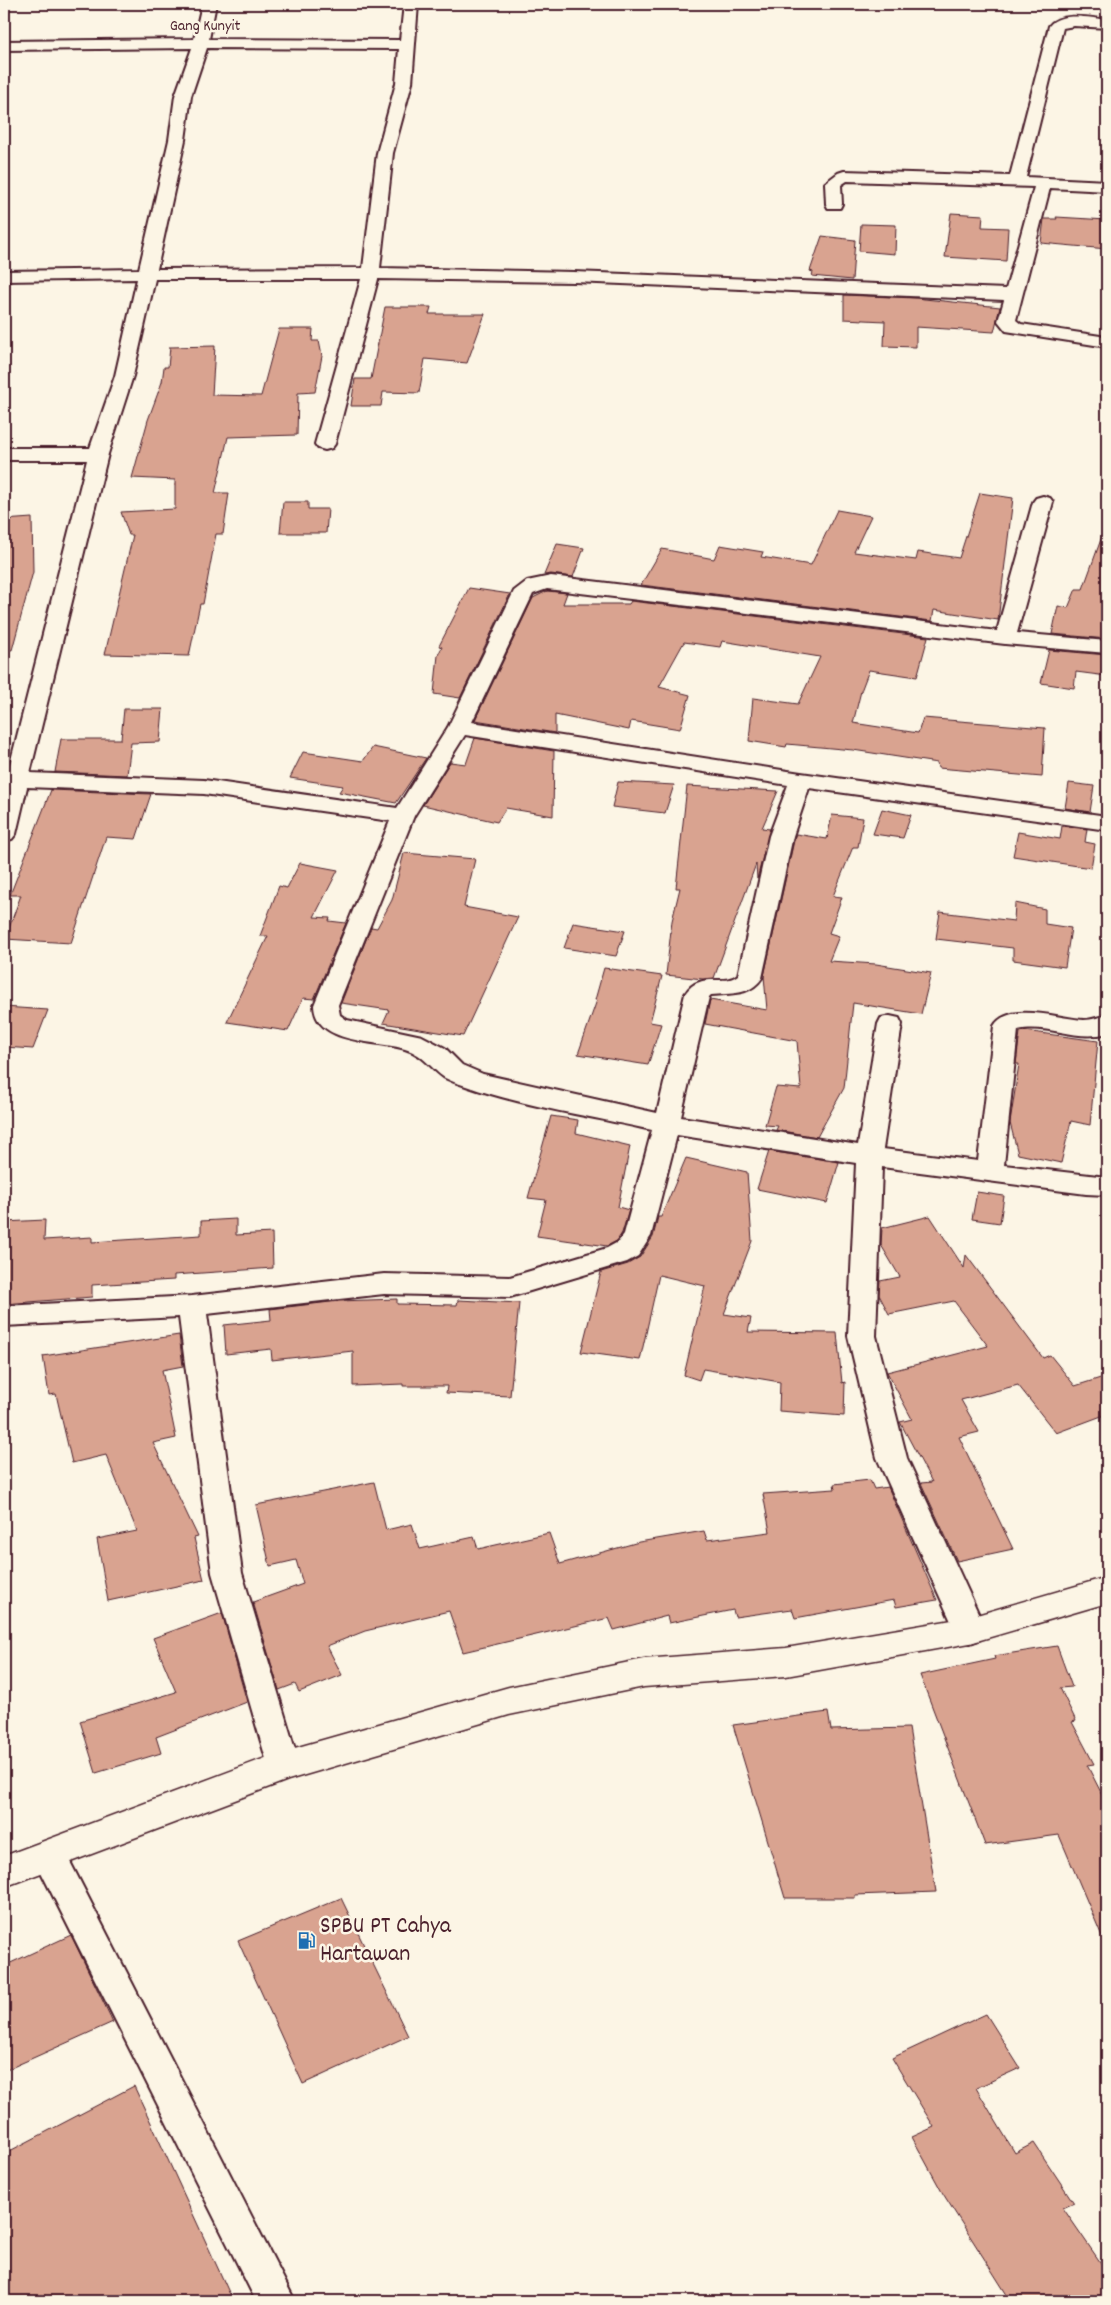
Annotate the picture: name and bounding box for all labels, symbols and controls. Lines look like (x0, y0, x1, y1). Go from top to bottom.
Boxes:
street label: Gang Kunyit (170, 15, 240, 38)
place label: SPBU PT Cahya Hartawan (320, 1910, 452, 1972)
fuel station icon: SPBU PT Cahya Hartawan (296, 1931, 316, 1951)

